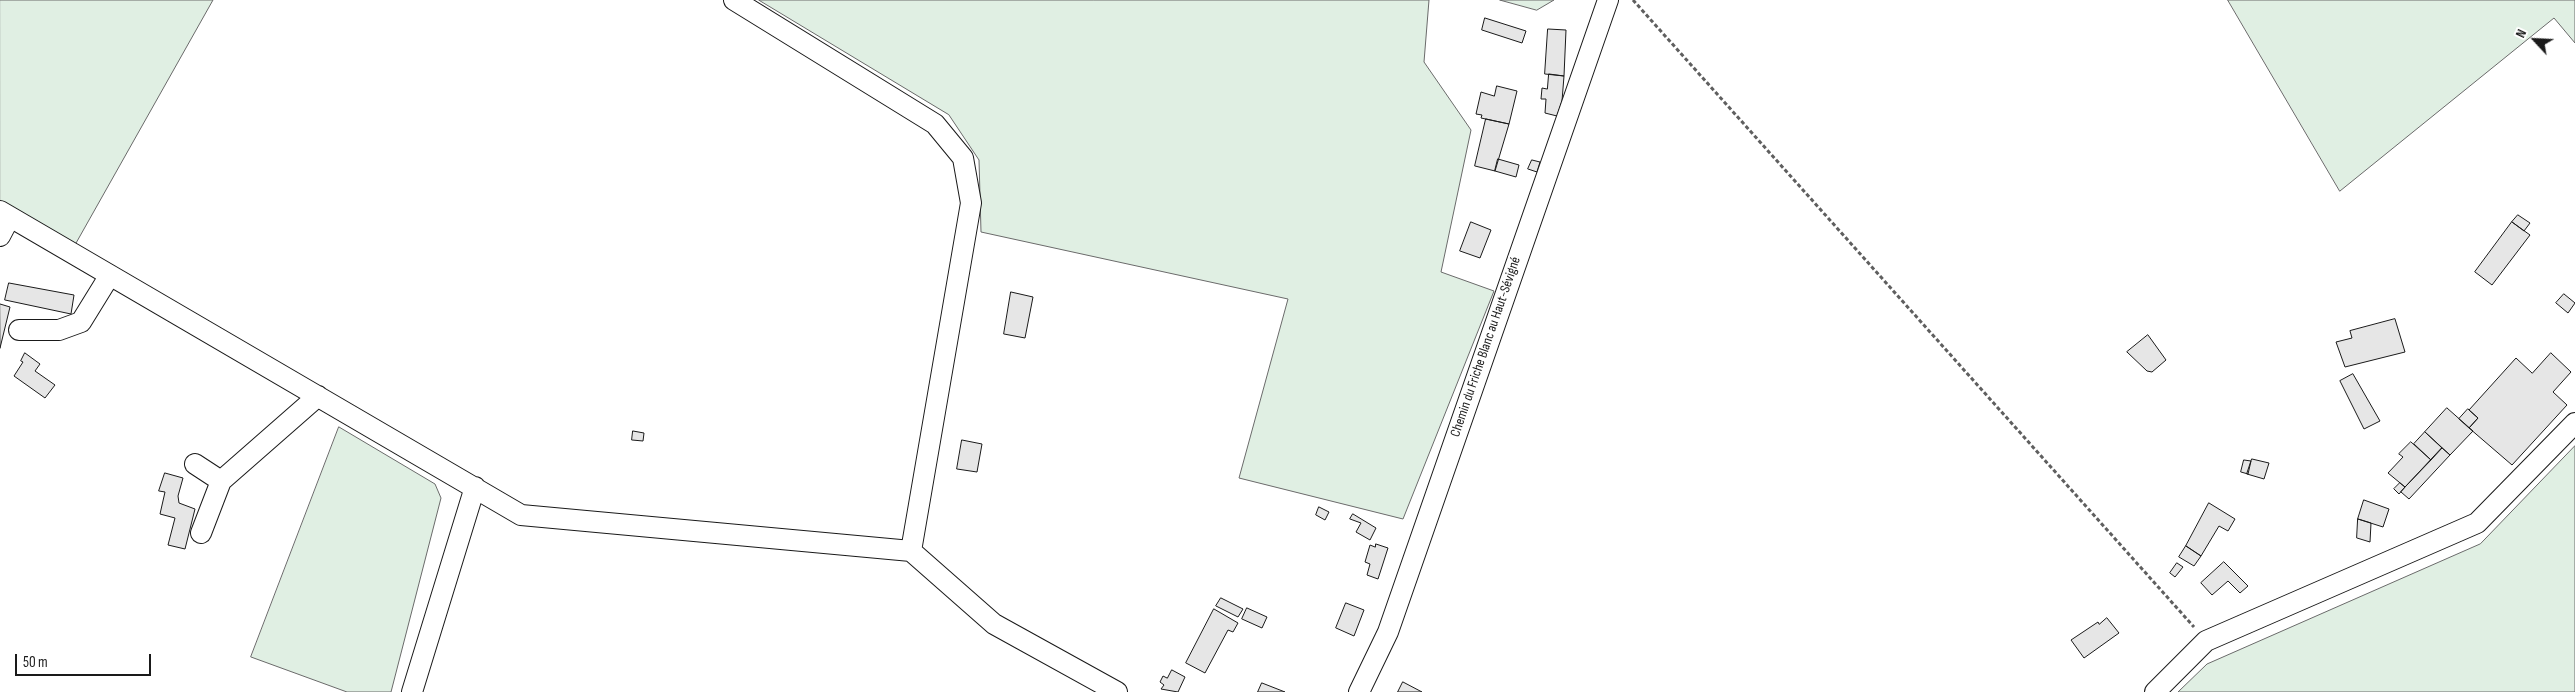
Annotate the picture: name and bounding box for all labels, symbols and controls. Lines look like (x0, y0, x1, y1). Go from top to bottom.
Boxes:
north arrow (2510, 15, 2560, 65)
text: N (2512, 26, 2530, 40)
street label: Chemin du Friche Blanc au Haut-Sévigné (1447, 255, 1525, 439)
scale bar (18, 644, 154, 676)
text: 50 m (23, 653, 48, 672)

